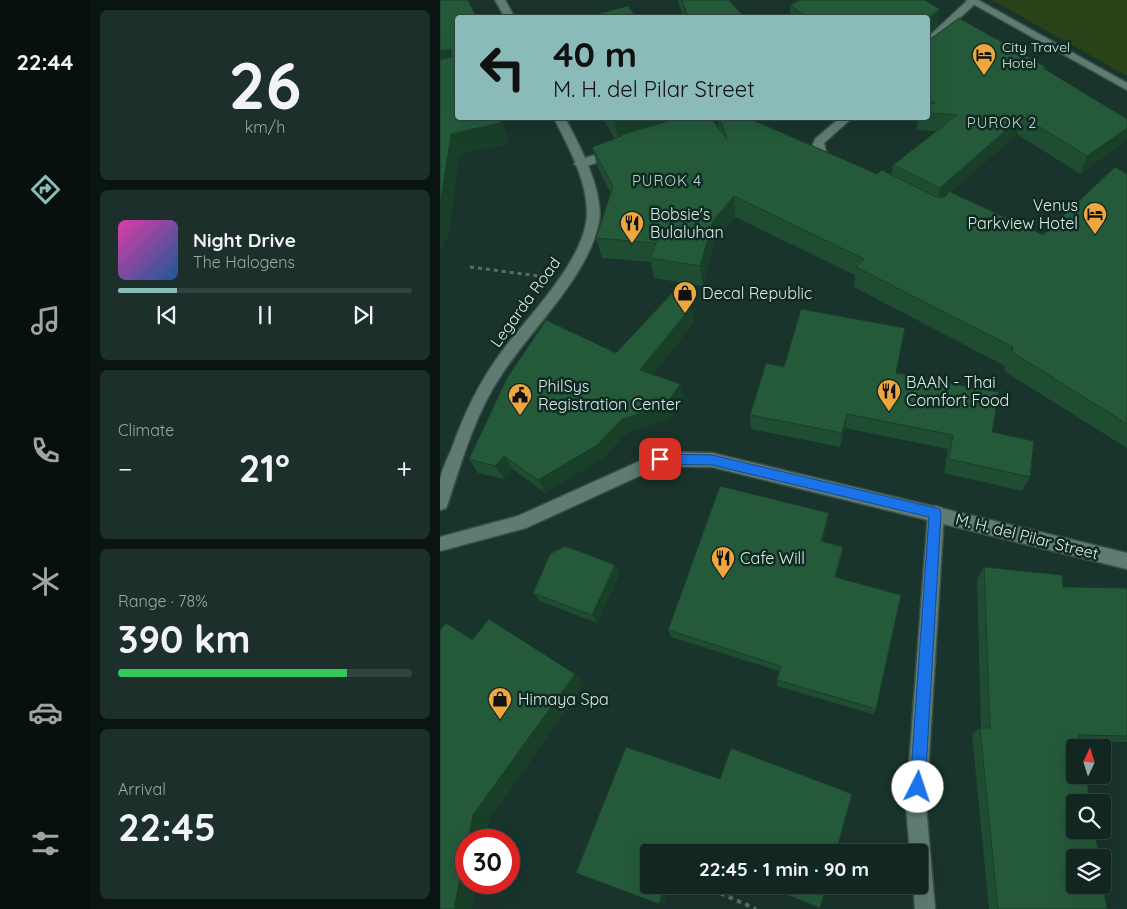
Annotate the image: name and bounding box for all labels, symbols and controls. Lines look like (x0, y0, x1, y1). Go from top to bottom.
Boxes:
text: 40 m (553, 32, 637, 76)
icon: left (470, 35, 535, 100)
place label: City Travel Hotel (1002, 38, 1070, 72)
hotel icon: City Travel Hotel (971, 42, 997, 76)
text: 26 (229, 44, 301, 125)
text: 22:44 (17, 48, 73, 76)
text: M. H. del Pilar Street (553, 75, 755, 103)
district label: PUROK 2 (967, 113, 1037, 132)
text: km/h (245, 117, 285, 137)
district label: PUROK 4 (632, 171, 702, 190)
icon: directions (28, 172, 63, 207)
place label: Venus Parkview Hotel (968, 195, 1078, 233)
hotel icon: Venus Parkview Hotel (1082, 201, 1108, 235)
place label: Bobsie's Bulaluhan (650, 204, 724, 242)
restaurant icon: Bobsie's Bulaluhan (619, 210, 645, 244)
text: Night Drive (193, 228, 296, 252)
text: The Halogens (193, 252, 295, 272)
street label: Legarda Road (486, 253, 564, 351)
shop icon: Decal Republic (672, 280, 698, 314)
place label: Decal Republic (702, 283, 812, 303)
icon: previous (153, 301, 181, 329)
icon: pause (251, 301, 279, 329)
icon: next (349, 301, 377, 329)
icon: music (28, 303, 63, 338)
place label: BAAN - Thai Comfort Food (906, 372, 1009, 410)
place label: PhilSys Registration Center (538, 376, 681, 414)
restaurant icon: BAAN - Thai Comfort Food (876, 378, 902, 412)
public building icon: PhilSys Registration Center (507, 382, 533, 416)
text: Climate (118, 420, 174, 440)
icon: phone (28, 433, 63, 468)
pin (639, 438, 681, 480)
text: 21° (239, 444, 290, 492)
icon: arrive (646, 445, 674, 473)
text: − (118, 451, 133, 486)
text: + (396, 451, 412, 486)
street label: M. H. del Pilar Street (953, 509, 1101, 563)
restaurant icon: Cafe Will (710, 545, 736, 579)
place label: Cafe Will (740, 548, 805, 568)
icon: climate (28, 564, 63, 599)
text: Range · 78% (118, 591, 208, 611)
text: 390 km (118, 615, 251, 663)
shop icon: Himaya Spa (487, 686, 513, 720)
place label: Himaya Spa (518, 689, 609, 709)
icon: car (28, 695, 63, 730)
north arrow (1066, 739, 1111, 784)
map controls (1066, 739, 1111, 894)
position arrow (891, 760, 943, 812)
text: Arrival (118, 779, 166, 799)
button: search (1066, 794, 1111, 839)
text: 22:45 (118, 803, 216, 851)
icon: filters (28, 826, 63, 861)
speed limit sign: 30 (455, 829, 520, 894)
button: layers (1066, 849, 1111, 894)
text: 22:45 · 1 min · 90 m (699, 857, 869, 881)

